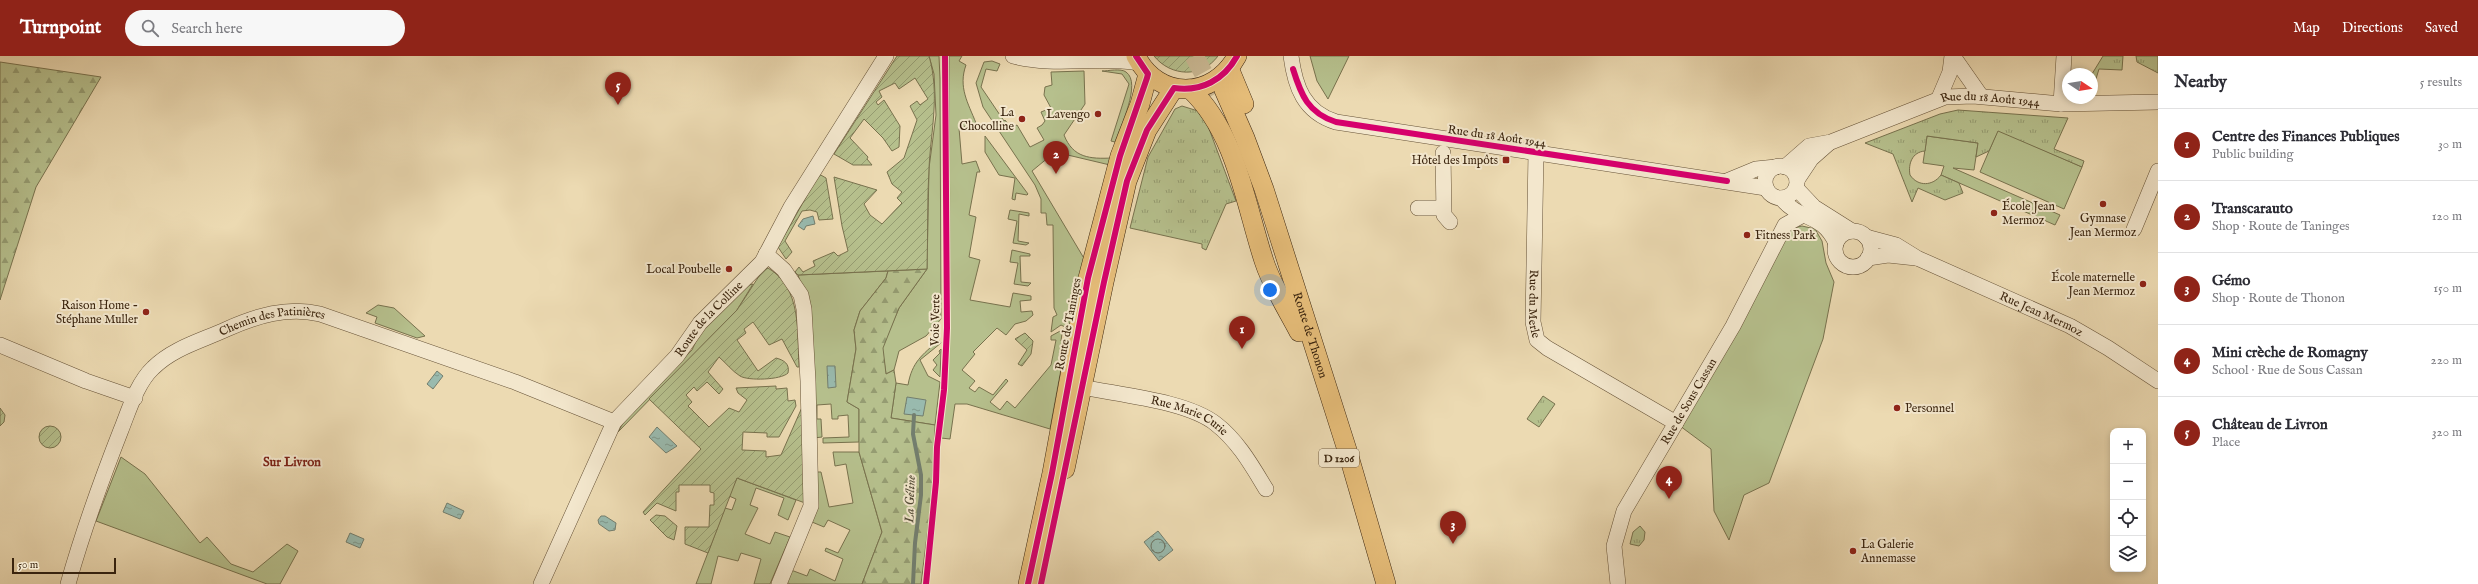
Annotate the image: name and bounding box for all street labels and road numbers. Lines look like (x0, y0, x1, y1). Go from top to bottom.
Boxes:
street label: Rue du 18 Août 1944 (1938, 88, 2040, 110)
street label: Rue du 18 Août 1944 (1447, 122, 1547, 151)
street label: Rue du Merle (1525, 270, 1543, 340)
street label: Route de Taninges (1052, 277, 1085, 372)
street label: Route de la Colline (672, 278, 747, 360)
street label: Rue Jean Mermoz (1997, 289, 2086, 340)
street label: Route de Thonon (1289, 290, 1331, 381)
street label: Voie Verte (928, 294, 943, 347)
street label: Chemin des Patinières (217, 304, 327, 340)
street label: Rue de Sous Cassan (1658, 355, 1721, 447)
street label: Rue Marie Curie (1149, 393, 1231, 439)
road number: D 1206 (1319, 449, 1359, 467)

